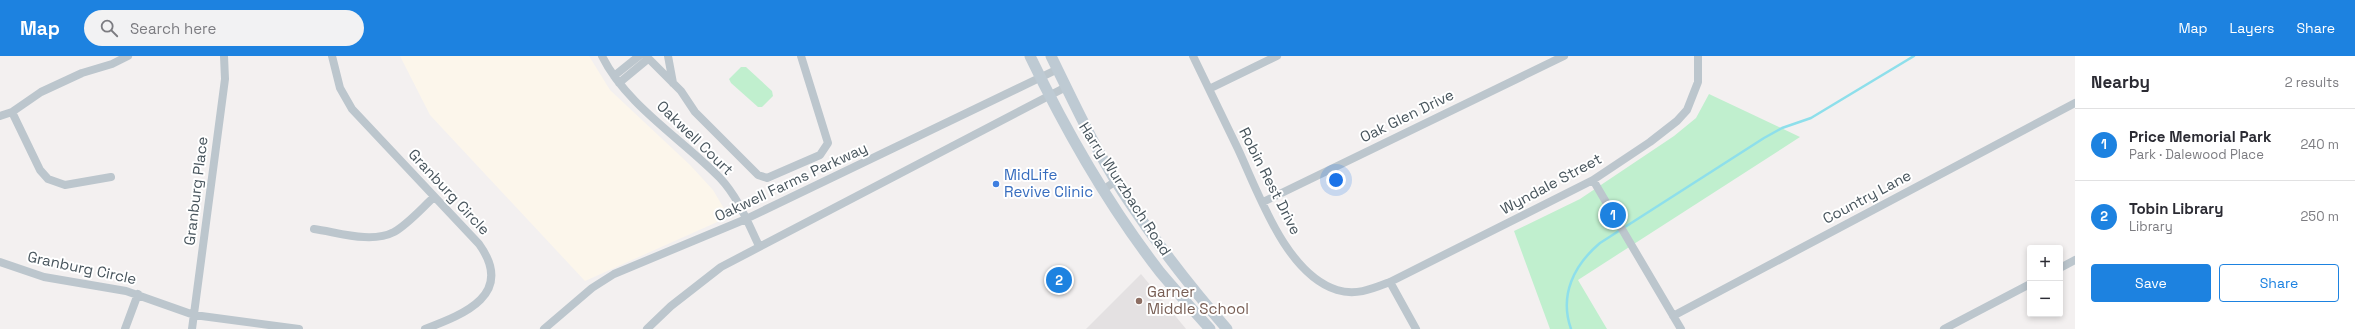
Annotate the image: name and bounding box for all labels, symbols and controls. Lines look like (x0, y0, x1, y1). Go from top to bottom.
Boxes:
search box (84, 10, 364, 46)
text: Map (20, 16, 60, 41)
icon: search (98, 17, 120, 39)
text: Search here (130, 19, 216, 38)
text: Map (2178, 19, 2208, 37)
text: Layers (2230, 19, 2274, 37)
text: Share (2296, 19, 2335, 37)
text: Nearby (2091, 71, 2150, 93)
text: 2 results (2285, 74, 2339, 91)
street label: Oak Glen Drive (1357, 85, 1457, 146)
street label: Oakwell Court (653, 96, 738, 179)
street label: Harry Wurzbach Road (1075, 118, 1176, 259)
street label: Robin Rest Drive (1235, 124, 1306, 238)
text: Price Memorial Park (2129, 127, 2272, 146)
street label: Granburg Place (179, 135, 212, 247)
text: 1 (2101, 136, 2107, 153)
text: 240 m (2301, 136, 2339, 153)
street label: Oakwell Farms Parkway (711, 138, 870, 225)
street label: Granburg Circle (405, 145, 494, 239)
text: Park · Dalewood Place (2129, 146, 2264, 163)
street label: Wyndale Street (1497, 149, 1605, 218)
place label: MidLife Revive Clinic (1004, 165, 1093, 201)
street label: Country Lane (1819, 165, 1914, 228)
your location (1326, 170, 1346, 190)
marker: MidLife Revive Clinic (991, 179, 1001, 189)
text: Tobin Library (2129, 199, 2224, 218)
pin: 1 (1600, 200, 1626, 230)
text: 2 (2100, 208, 2108, 225)
text: 250 m (2301, 208, 2339, 225)
text: Library (2129, 218, 2173, 235)
map controls (2027, 245, 2063, 317)
button: + (2027, 245, 2063, 281)
street label: Granburg Circle (26, 247, 139, 288)
button: Save (2091, 264, 2211, 302)
button: Share (2219, 264, 2339, 302)
pin: 2 (1046, 265, 1072, 295)
button: − (2027, 281, 2063, 317)
place label: Garner Middle School (1147, 282, 1249, 318)
marker: Garner Middle School (1134, 296, 1144, 306)

